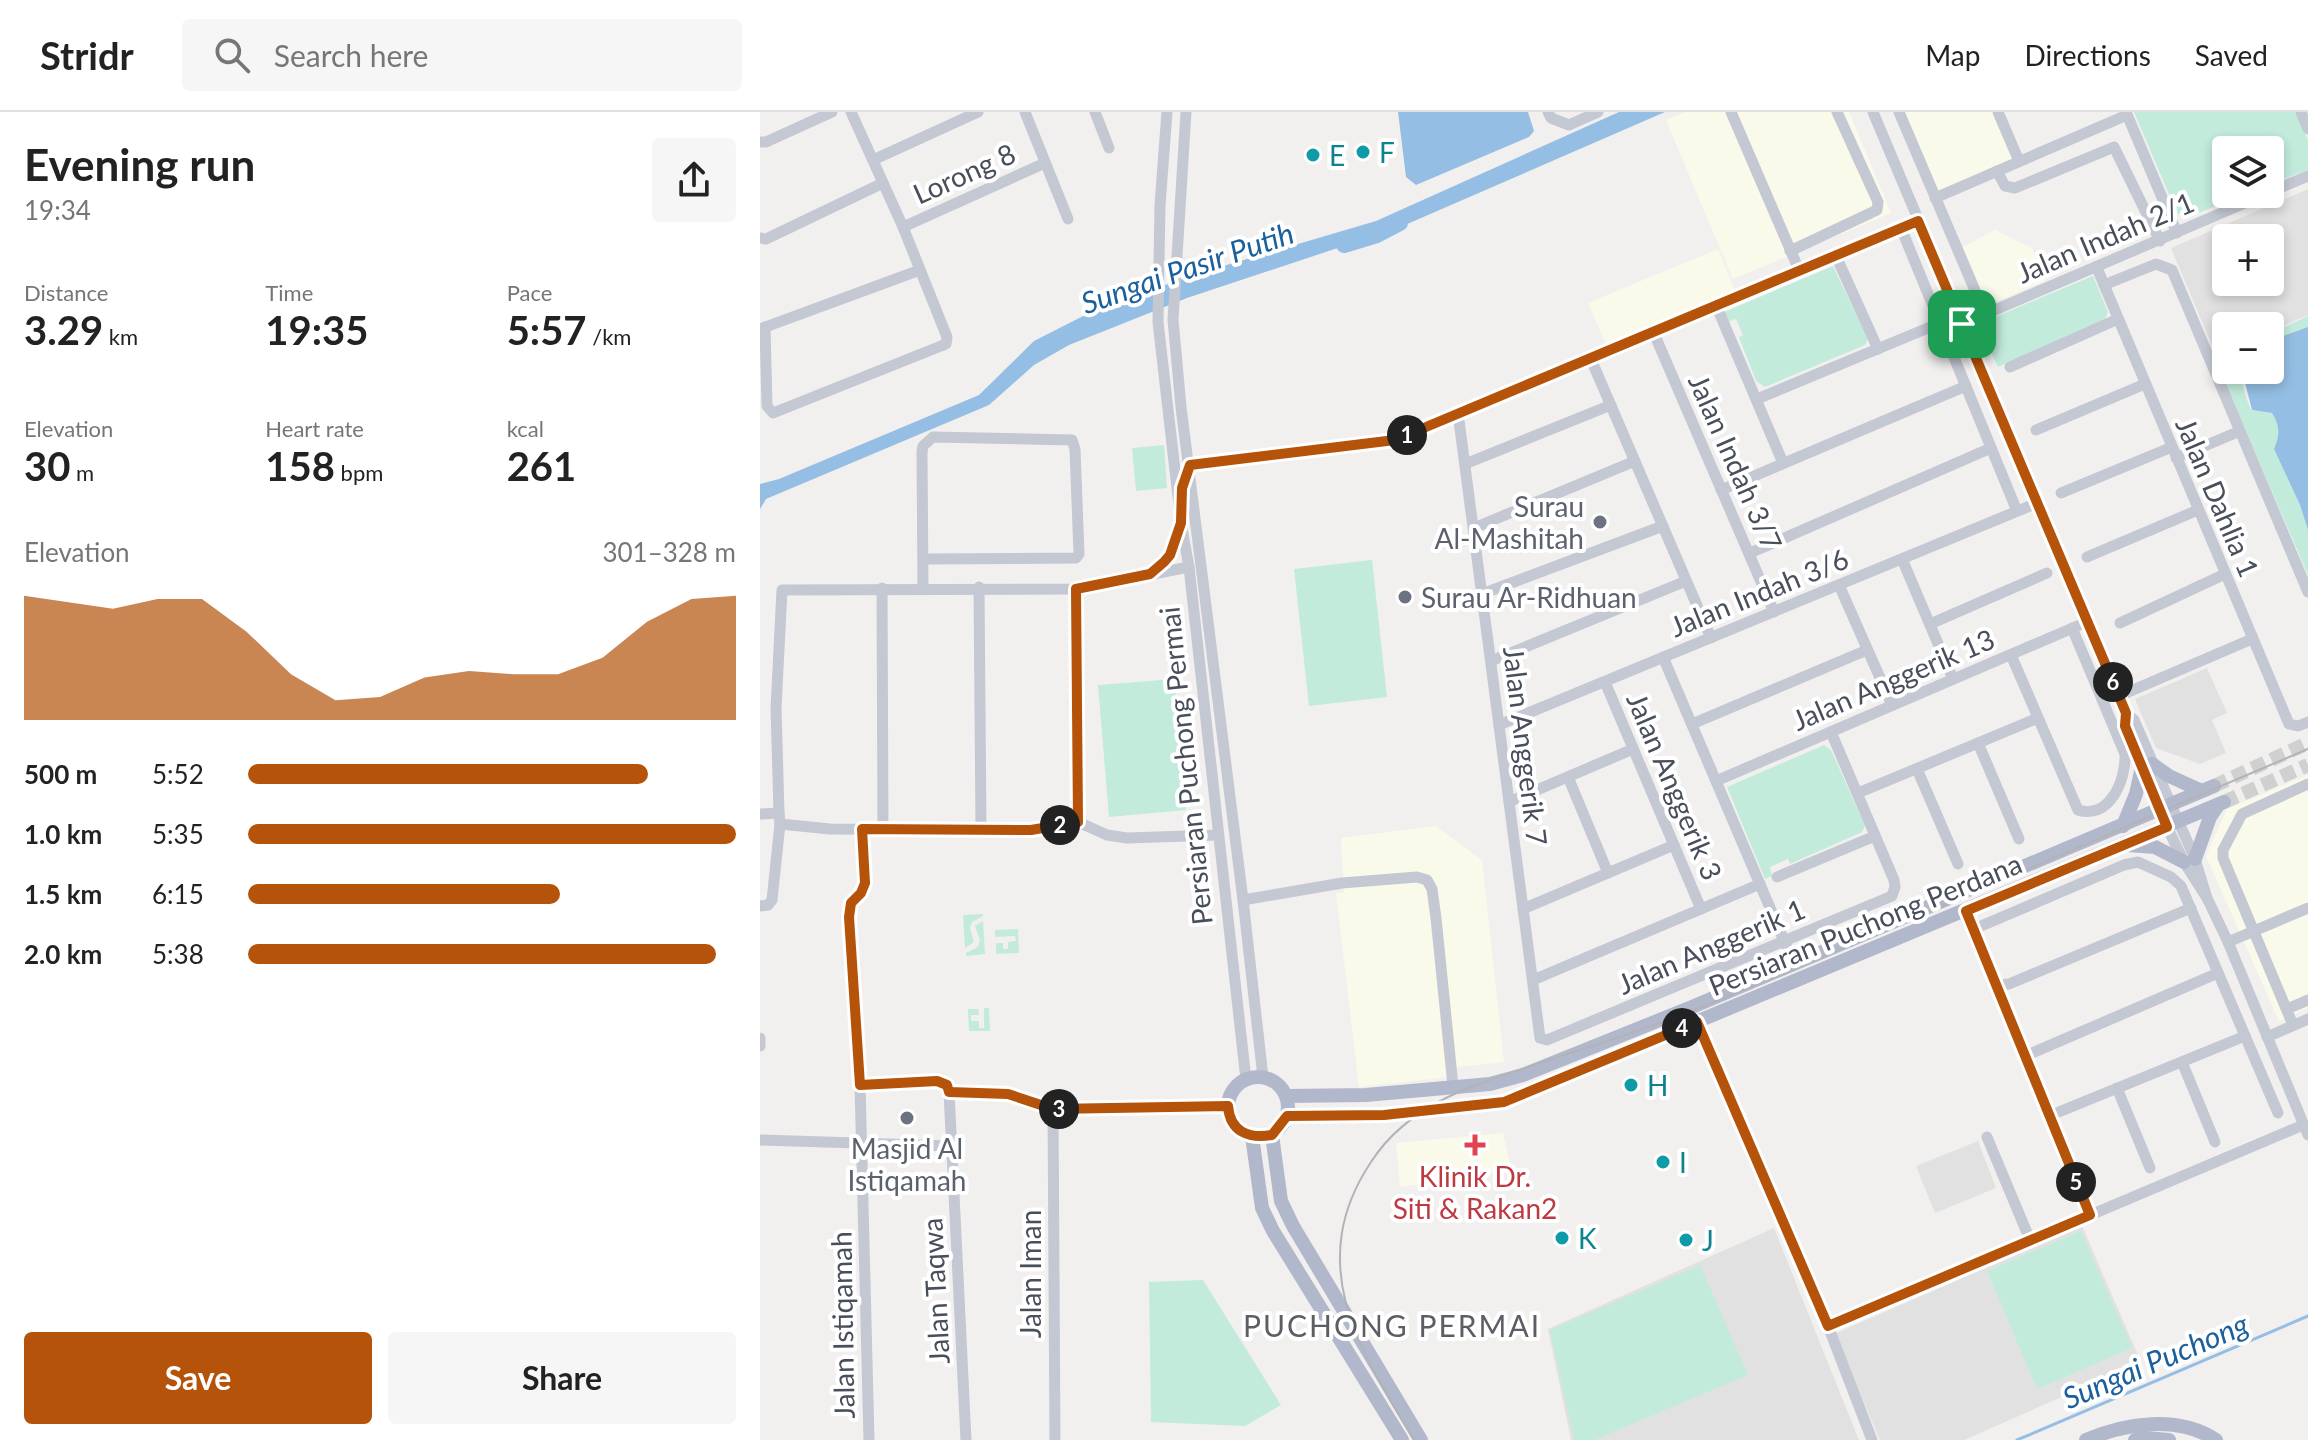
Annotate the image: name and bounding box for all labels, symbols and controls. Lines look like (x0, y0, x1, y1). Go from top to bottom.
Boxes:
search box (182, 19, 742, 91)
text: Stridr (40, 32, 134, 78)
icon: search (210, 33, 254, 77)
text: Search here (274, 37, 428, 73)
text: Map (1925, 38, 1980, 72)
text: Directions (2024, 38, 2151, 72)
text: Saved (2195, 38, 2268, 72)
street label: Lorong 8 (908, 135, 1020, 211)
place label: F (1379, 135, 1395, 169)
map controls (2212, 136, 2284, 384)
button: layers (2212, 136, 2284, 208)
text: Evening run (24, 138, 255, 190)
button: share (652, 138, 736, 222)
place label: E (1329, 138, 1345, 172)
marker: F (1354, 143, 1372, 161)
marker: E (1304, 146, 1322, 164)
street label: Jalan Indah 2/1 (2011, 184, 2199, 290)
text: 19:34 (24, 194, 91, 226)
water label: Sungai Pasir Putih (1076, 214, 1298, 320)
button: + (2212, 224, 2284, 296)
text: Distance (24, 279, 108, 306)
text: Time (265, 279, 313, 306)
text: Pace (507, 279, 552, 306)
pin (1928, 290, 1996, 358)
icon: arrive (1940, 302, 1984, 346)
text: 3.29 (24, 306, 103, 354)
text: 19:35 (265, 306, 368, 354)
text: 5:57 (507, 306, 587, 354)
button: − (2212, 312, 2284, 384)
text: km (103, 323, 138, 350)
text: /km (587, 323, 631, 350)
street label: Jalan Indah 3/7 (1682, 369, 1790, 555)
street label: Jalan Dahlia 1 (2169, 412, 2267, 582)
text: Elevation (24, 415, 113, 442)
text: Heart rate (265, 415, 364, 442)
text: kcal (507, 415, 544, 442)
pin: 1 (1387, 415, 1427, 455)
text: 1 (1401, 421, 1413, 448)
text: 30 (24, 442, 70, 490)
text: 158 (265, 442, 335, 490)
text: 261 (507, 442, 576, 490)
text: m (70, 459, 94, 486)
text: bpm (335, 459, 383, 486)
place label: Surau Al-Mashitah (1435, 489, 1584, 555)
marker: Surau Al-Mashitah (1591, 513, 1609, 531)
text: Elevation (24, 536, 130, 568)
text: 301–328 m (602, 536, 736, 568)
street label: Jalan Indah 3/6 (1665, 541, 1853, 643)
place label: Surau Ar-Ridhuan (1421, 580, 1637, 614)
marker: Surau Ar-Ridhuan (1396, 588, 1414, 606)
street label: Persiaran Puchong Permai (1151, 605, 1219, 927)
street label: Jalan Anggerik 13 (1787, 621, 1999, 737)
street label: Jalan Anggerik 7 (1497, 645, 1555, 847)
pin: 6 (2093, 662, 2133, 702)
text: 6 (2107, 668, 2119, 695)
street label: Jalan Anggerik 3 (1620, 687, 1730, 885)
text: 500 m (24, 758, 97, 790)
text: 5:52 (152, 758, 204, 790)
pin: 2 (1040, 805, 1080, 845)
text: 2 (1054, 811, 1066, 838)
text: 1.0 km (24, 818, 102, 850)
text: 5:35 (152, 818, 204, 850)
street label: Persiaran Puchong Perdana (1704, 846, 2026, 1002)
text: 1.5 km (24, 878, 102, 910)
text: 6:15 (152, 878, 204, 910)
street label: Jalan Anggerik 1 (1612, 891, 1810, 1001)
text: 2.0 km (24, 938, 102, 970)
text: 5:38 (152, 938, 204, 970)
pin: 4 (1662, 1008, 1702, 1048)
text: 4 (1676, 1014, 1688, 1041)
place label: H (1647, 1068, 1668, 1102)
marker: H (1622, 1076, 1640, 1094)
pin: 3 (1039, 1089, 1079, 1129)
text: 3 (1053, 1095, 1065, 1122)
marker: Masjid Al Istiqamah (898, 1109, 916, 1127)
place label: Masjid Al Istiqamah (848, 1131, 966, 1197)
marker: Klinik Dr. Siti & Rakan2 (1464, 1134, 1486, 1156)
place label: I (1679, 1145, 1687, 1179)
marker: I (1654, 1153, 1672, 1171)
place label: Klinik Dr. Siti & Rakan2 (1393, 1159, 1557, 1225)
pin: 5 (2056, 1162, 2096, 1202)
text: 5 (2070, 1168, 2082, 1195)
street label: Jalan Iman (1013, 1210, 1047, 1338)
street label: Jalan Taqwa (914, 1217, 956, 1365)
place label: K (1578, 1221, 1597, 1255)
place label: J (1702, 1223, 1714, 1257)
marker: K (1553, 1229, 1571, 1247)
street label: Jalan Istiqamah (823, 1231, 861, 1419)
marker: J (1677, 1231, 1695, 1249)
water label: Sungai Puchong (2057, 1305, 2254, 1415)
district label: PUCHONG PERMAI (1243, 1307, 1541, 1343)
button: Save (24, 1332, 372, 1424)
button: Share (388, 1332, 736, 1424)

